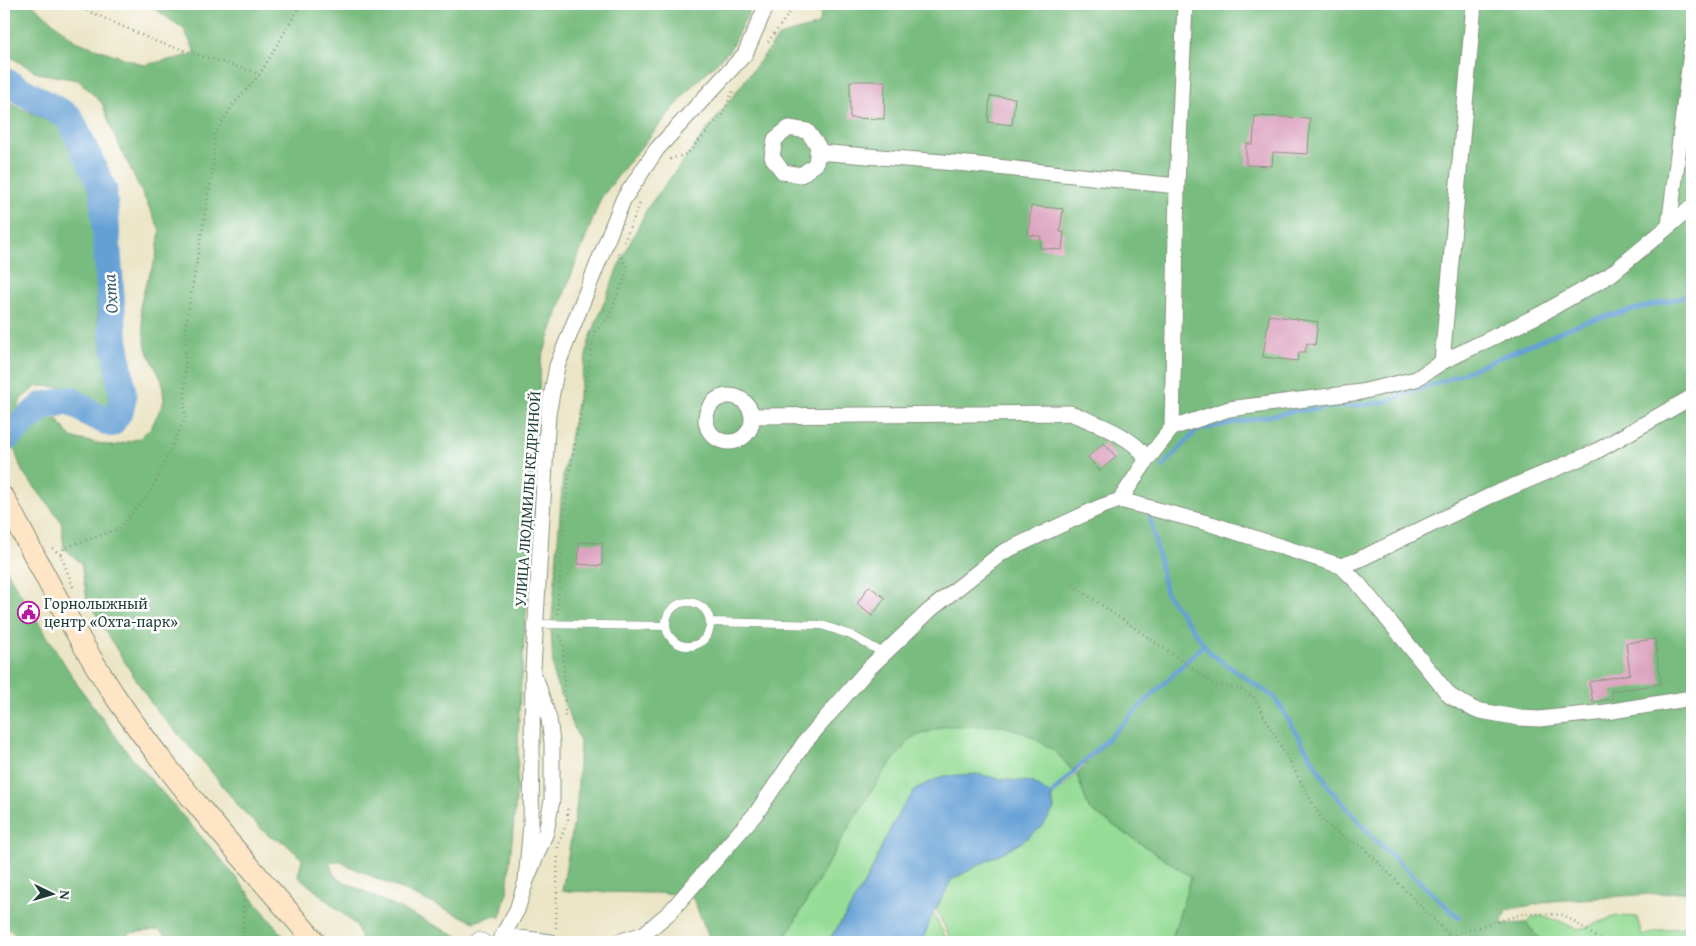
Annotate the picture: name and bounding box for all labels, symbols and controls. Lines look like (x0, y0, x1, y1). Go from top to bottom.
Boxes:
water label: Охта (95, 273, 125, 315)
street label: УЛИЦА ЛЮДМИЛЫ КЕДРИНОЙ (507, 390, 547, 608)
place label: Горнолыжный центр «Охта-парк» (44, 591, 178, 633)
public building icon: Горнолыжный центр «Охта-парк» (16, 600, 40, 624)
north arrow (28, 868, 78, 918)
text: N (55, 890, 75, 901)

